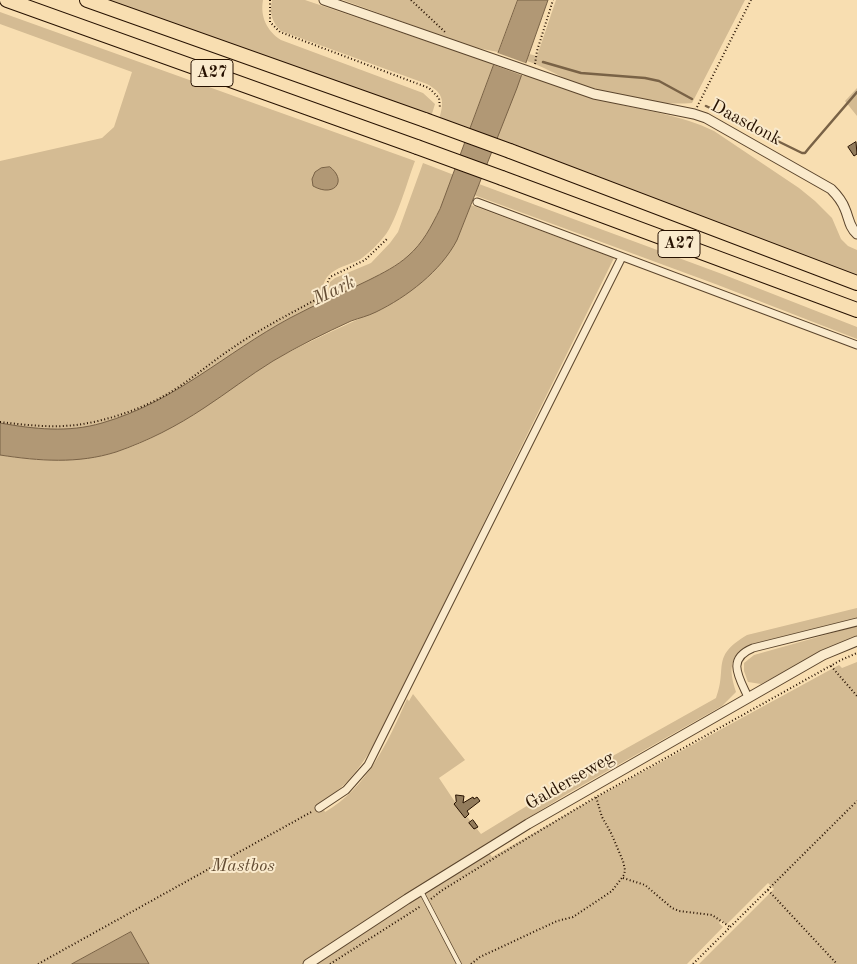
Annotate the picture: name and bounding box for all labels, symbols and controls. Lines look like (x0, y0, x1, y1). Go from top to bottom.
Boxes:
road number: A27 (191, 59, 233, 86)
street label: Daasdonk (707, 95, 785, 151)
road number: A27 (658, 230, 700, 258)
water label: Mark (309, 271, 359, 311)
street label: Galderseweg (522, 747, 618, 815)
park label: Mastbos (211, 855, 275, 877)

